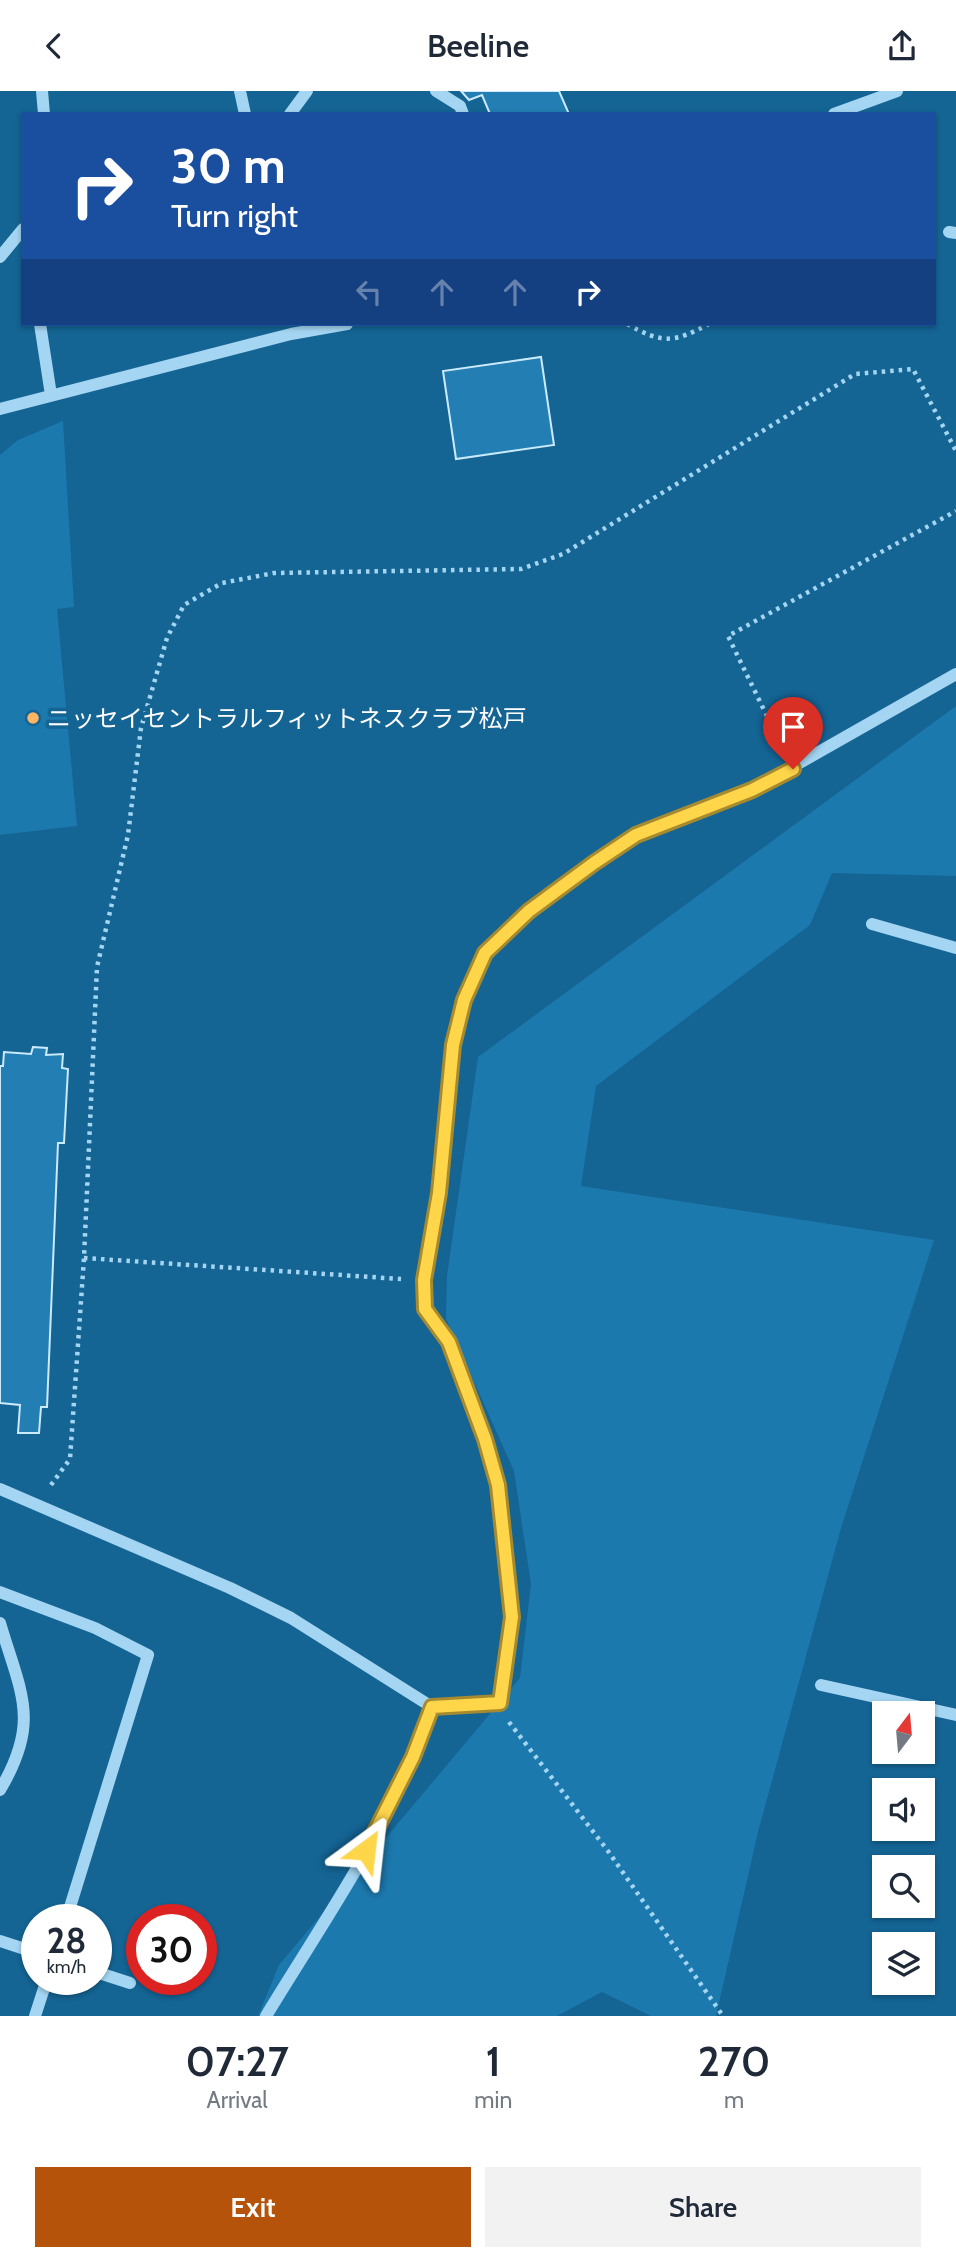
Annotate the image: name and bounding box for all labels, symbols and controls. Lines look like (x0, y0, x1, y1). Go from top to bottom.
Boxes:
text: Beeline (427, 26, 529, 65)
icon: back (35, 27, 73, 65)
icon: share (883, 27, 921, 65)
text: 30 m (171, 136, 286, 195)
icon: right (56, 140, 147, 231)
text: Turn right (171, 196, 298, 235)
icon: left (350, 273, 388, 311)
icon: ahead (423, 273, 461, 311)
icon: ahead (496, 273, 534, 311)
icon: right (569, 273, 607, 311)
pin (763, 697, 823, 769)
place label: ニッセイセントラルフィットネスクラブ松戸 (47, 704, 527, 733)
icon: arrive (774, 708, 812, 746)
marker: ニッセイセントラルフィットネスクラブ松戸 (25, 710, 41, 726)
north arrow (872, 1701, 934, 1764)
map controls (872, 1701, 935, 1995)
button: sound (872, 1778, 935, 1841)
position arrow (329, 1813, 403, 1887)
button: search (872, 1855, 935, 1918)
speed limit sign: 30 (126, 1904, 217, 1995)
text: 28 (47, 1919, 86, 1962)
button: layers (872, 1932, 935, 1995)
text: km/h (47, 1956, 86, 1978)
text: 07:27 (186, 2035, 289, 2087)
text: 1 (486, 2035, 501, 2087)
text: 270 (698, 2035, 770, 2087)
text: Arrival (207, 2086, 268, 2114)
text: min (474, 2086, 512, 2114)
text: m (724, 2086, 744, 2114)
button: Exit (35, 2167, 471, 2247)
button: Share (485, 2167, 921, 2247)

